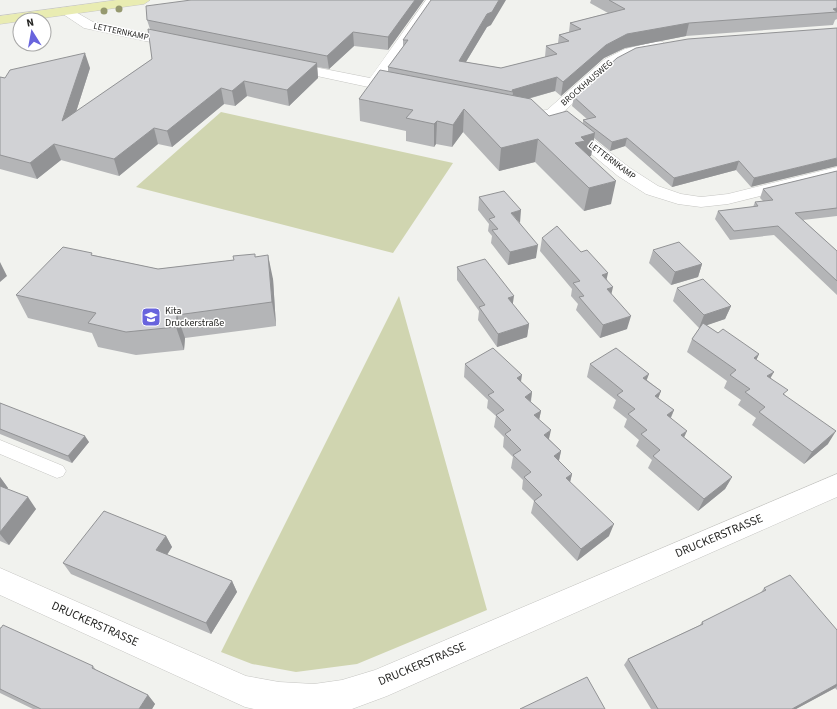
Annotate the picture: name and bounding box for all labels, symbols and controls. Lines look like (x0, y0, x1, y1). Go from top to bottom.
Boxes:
north arrow (12, 12, 52, 52)
text: N (25, 15, 35, 31)
street label: LETTERNKAMP (92, 20, 150, 44)
street label: BROCKHAUSWEG (558, 57, 616, 109)
street label: LETTERNKAMP (586, 139, 638, 183)
place label: Kita Druckerstraße (165, 304, 224, 330)
school or university icon: Kita Druckerstraße (140, 306, 162, 328)
street label: DRUCKERSTRASSE (673, 510, 765, 562)
street label: DRUCKERSTRASSE (49, 597, 141, 651)
street label: DRUCKERSTRASSE (376, 638, 468, 690)

